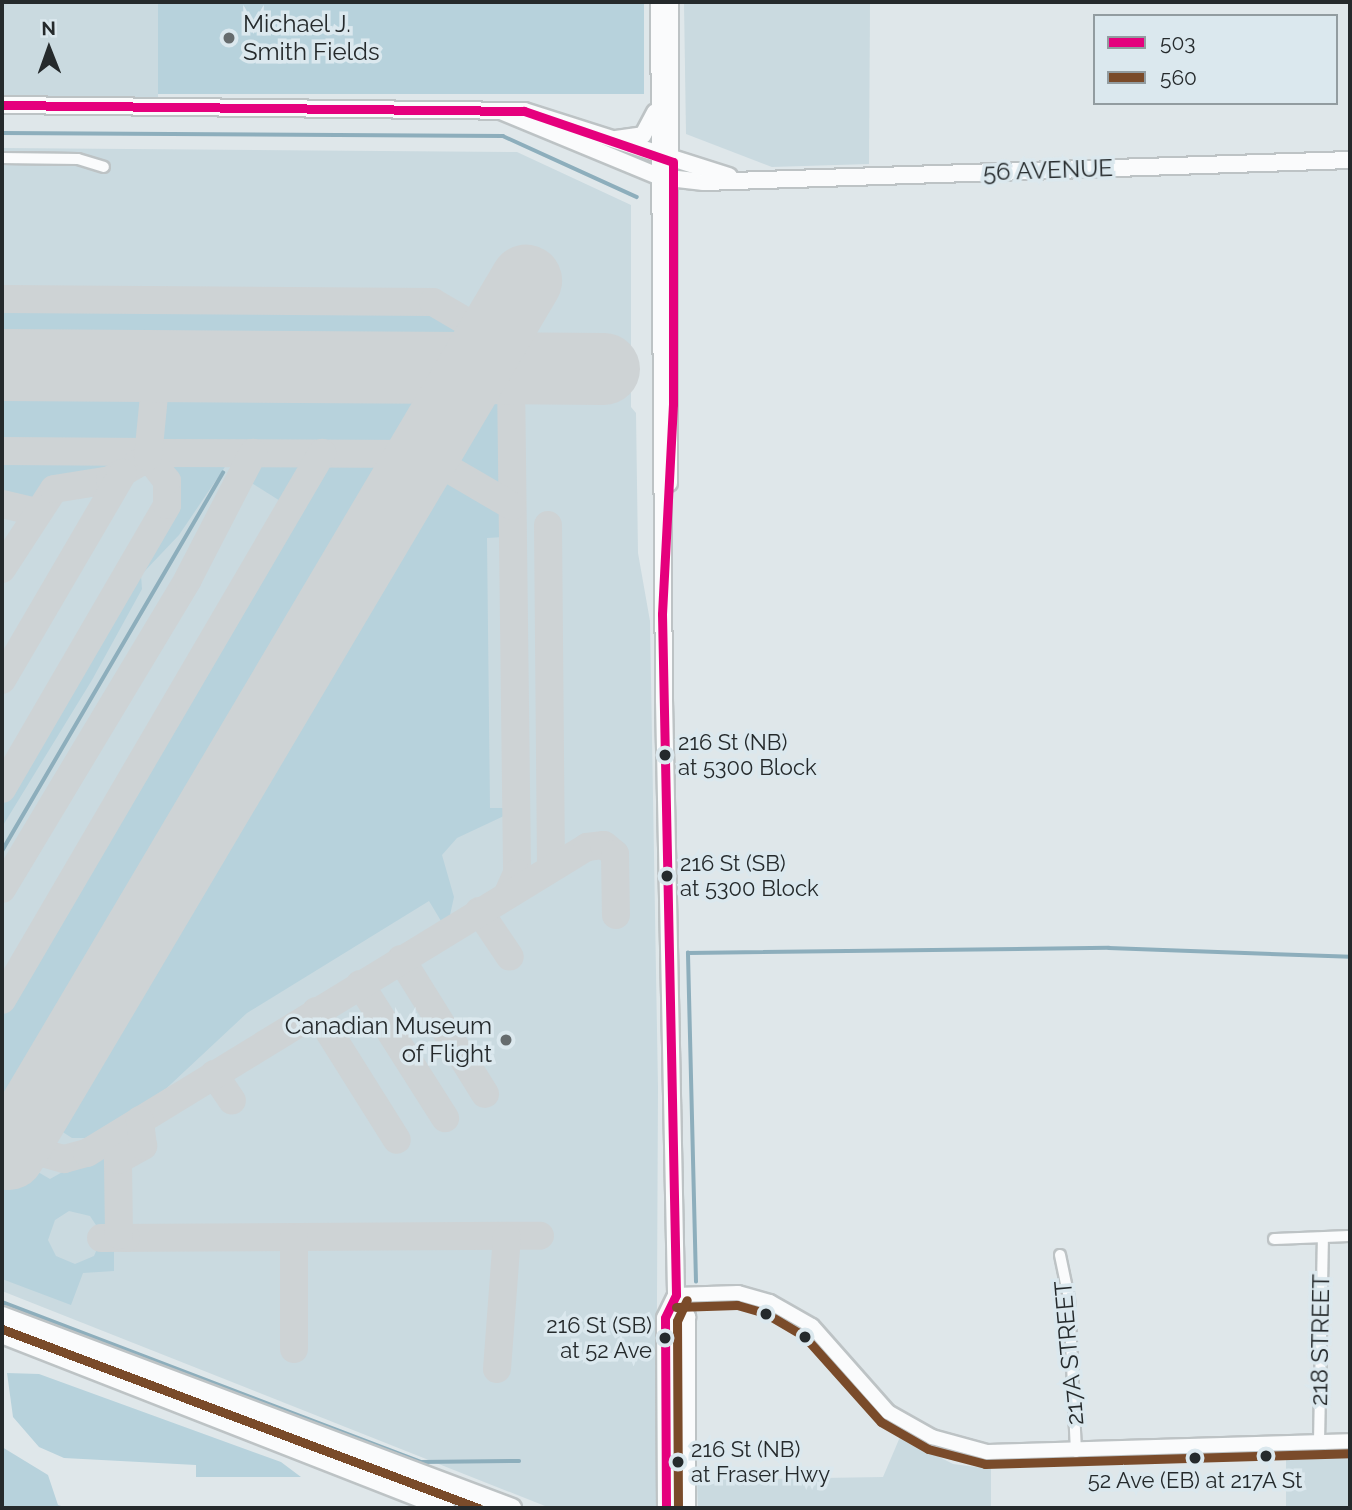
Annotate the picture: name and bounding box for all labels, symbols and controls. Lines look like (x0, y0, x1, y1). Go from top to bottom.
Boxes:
place label: Michael J. Smith Fields (243, 10, 380, 66)
north arrow (14, 14, 84, 84)
legend (1093, 14, 1338, 105)
text: N (41, 17, 56, 39)
marker: Michael J. Smith Fields (221, 30, 237, 46)
text: 503 (1160, 30, 1196, 55)
text: 560 (1160, 65, 1197, 90)
street label: 56 AVENUE (982, 153, 1114, 187)
place label: 216 St (NB) at 5300 Block (678, 729, 817, 780)
marker: 216 St (NB) at 5300 Block (658, 748, 672, 762)
place label: 216 St (SB) at 5300 Block (680, 850, 819, 902)
marker: 216 St (SB) at 5300 Block (660, 869, 674, 883)
place label: Canadian Museum of Flight (285, 1012, 492, 1068)
marker: Canadian Museum of Flight (498, 1032, 514, 1048)
street label: 218 STREET (1304, 1274, 1336, 1406)
street label: 217A STREET (1048, 1279, 1090, 1427)
unlabelled marker (759, 1307, 773, 1321)
place label: 216 St (SB) at 52 Ave (546, 1312, 652, 1364)
unlabelled marker (798, 1330, 812, 1344)
marker: 216 St (SB) at 52 Ave (658, 1331, 672, 1345)
place label: 216 St (NB) at Fraser Hwy (691, 1436, 831, 1488)
unlabelled marker (1259, 1449, 1273, 1463)
marker: 52 Ave (EB) at 217A St (1188, 1451, 1202, 1465)
marker: 216 St (NB) at Fraser Hwy (671, 1455, 685, 1469)
place label: 52 Ave (EB) at 217A St (1087, 1468, 1303, 1494)

